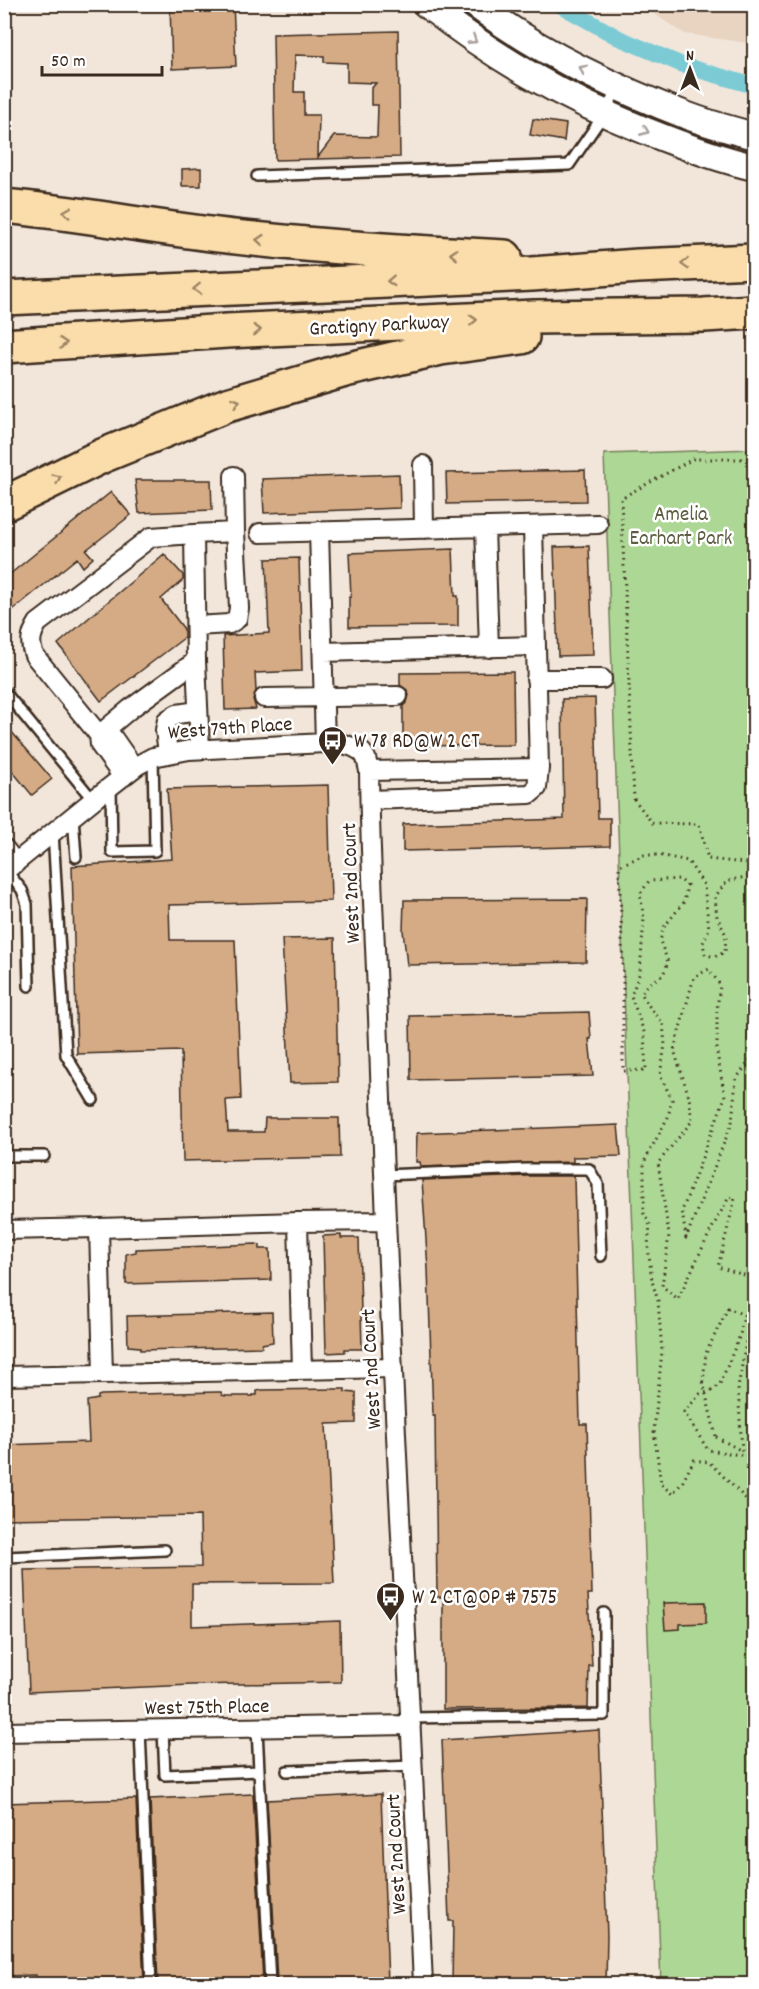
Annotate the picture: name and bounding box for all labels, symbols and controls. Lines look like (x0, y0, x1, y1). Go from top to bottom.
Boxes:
one-way arrow (466, 32, 477, 43)
scale bar (42, 39, 162, 77)
north arrow (660, 39, 720, 99)
text: N (686, 45, 694, 68)
text: 50 m (51, 50, 86, 75)
one-way arrow (579, 65, 589, 76)
one-way arrow (638, 124, 649, 136)
one-way arrow (62, 207, 71, 219)
one-way arrow (255, 234, 264, 247)
one-way arrow (450, 248, 459, 261)
one-way arrow (680, 258, 689, 270)
one-way arrow (387, 274, 396, 287)
one-way arrow (192, 283, 201, 296)
street label: Gratigny Parkway (309, 308, 450, 346)
one-way arrow (469, 313, 478, 326)
one-way arrow (253, 323, 262, 336)
one-way arrow (58, 337, 67, 350)
one-way arrow (230, 397, 241, 409)
one-way arrow (50, 474, 61, 486)
park label: Amelia Earhart Park (630, 501, 732, 555)
street label: West 79th Place (167, 711, 293, 749)
bus stop icon: W 78 RD@W 2 CT (317, 724, 349, 766)
place label: W 78 RD@W 2 CT (354, 728, 480, 758)
street label: West 2nd Court (336, 822, 370, 944)
street label: West 2nd Court (355, 1308, 391, 1430)
bus stop icon: W 2 CT@OP # 7575 (375, 1580, 407, 1622)
place label: W 2 CT@OP # 7575 (412, 1584, 557, 1614)
street label: West 75th Place (144, 1693, 270, 1725)
street label: West 2nd Court (380, 1793, 416, 1915)

